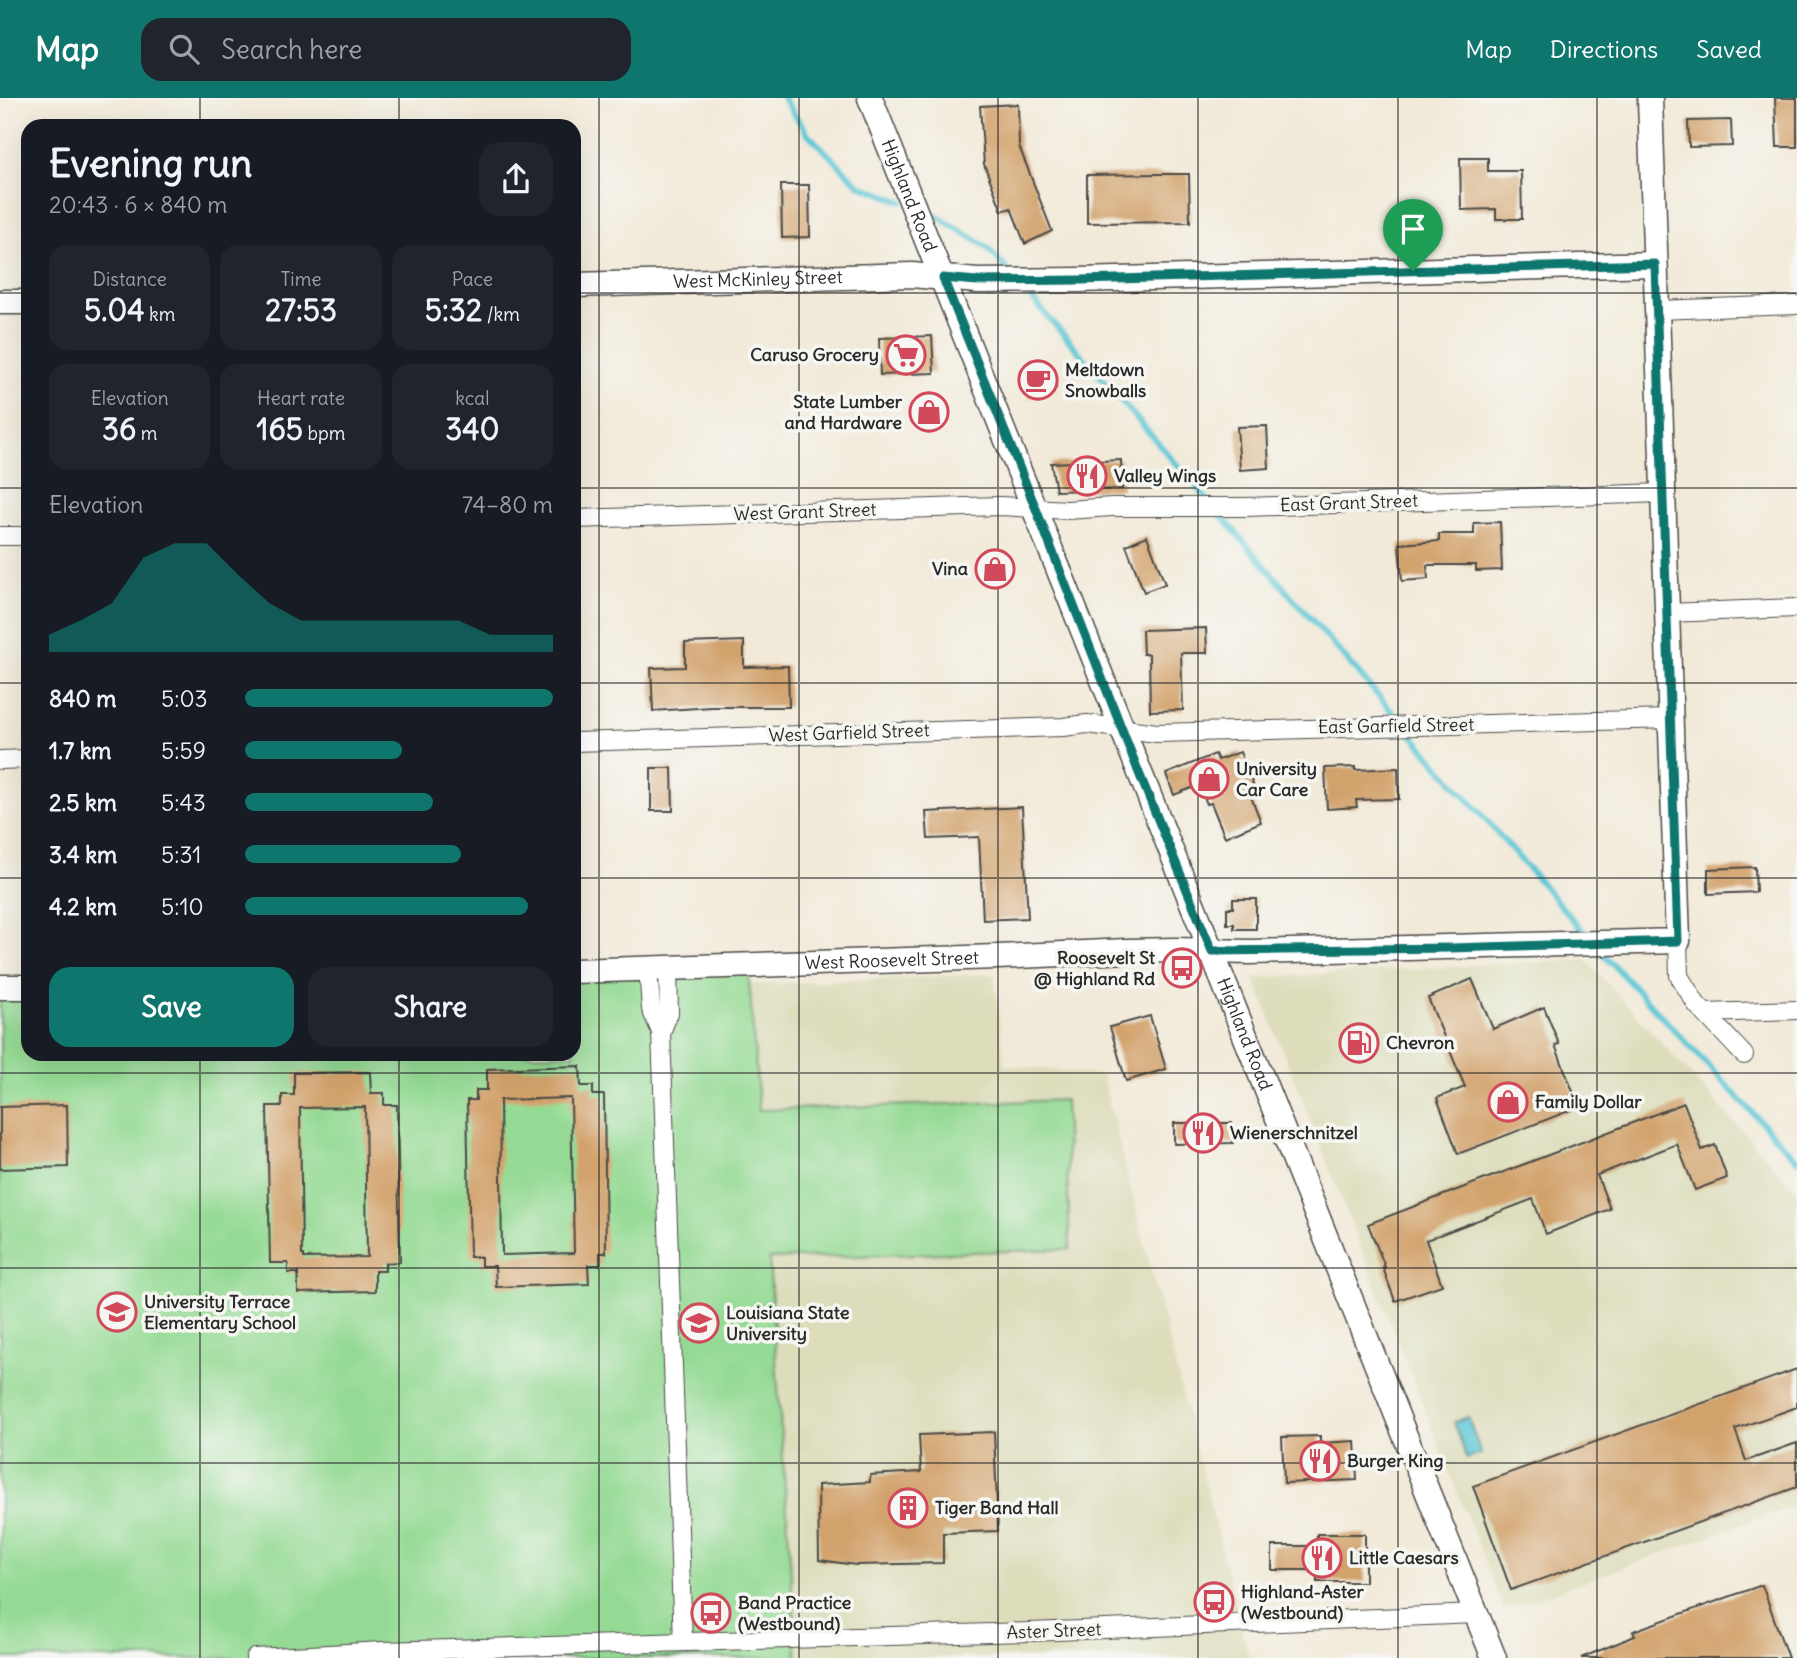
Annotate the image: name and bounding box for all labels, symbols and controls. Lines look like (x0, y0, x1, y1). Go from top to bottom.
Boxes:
search box (141, 18, 631, 81)
text: Map (35, 28, 99, 70)
icon: search (165, 30, 203, 68)
text: Search here (221, 33, 362, 66)
text: Map (1465, 34, 1512, 64)
text: Directions (1550, 34, 1658, 64)
text: Saved (1696, 34, 1762, 64)
street label: Highland Road (877, 136, 942, 255)
text: Evening run (49, 140, 252, 187)
button: share (479, 142, 553, 216)
text: 20:43 · 6 × 840 m (49, 190, 227, 219)
pin (1383, 199, 1443, 271)
icon: arrive (1394, 210, 1432, 248)
street label: West McKinley Street (673, 265, 843, 293)
text: Distance (93, 267, 167, 291)
text: Time (280, 267, 322, 291)
text: Pace (452, 267, 493, 291)
text: 5.04 (84, 291, 144, 329)
text: 27:53 (265, 291, 337, 329)
text: 5:32 (425, 291, 482, 329)
text: km (144, 302, 175, 326)
text: /km (482, 302, 520, 326)
supermarket icon: Caruso Grocery (885, 334, 927, 376)
place label: Caruso Grocery (750, 343, 879, 366)
place label: Meltdown Snowballs (1065, 358, 1146, 402)
cafe icon: Meltdown Snowballs (1017, 359, 1059, 401)
text: Elevation (91, 386, 169, 410)
text: Heart rate (257, 386, 345, 410)
text: kcal (455, 386, 489, 410)
place label: State Lumber and Hardware (785, 390, 903, 434)
shop icon: State Lumber and Hardware (908, 391, 950, 433)
text: 36 (102, 410, 136, 448)
text: 165 (256, 410, 303, 448)
text: 340 (445, 410, 499, 448)
text: m (136, 421, 157, 445)
text: bpm (303, 421, 345, 445)
restaurant icon: Valley Wings (1066, 455, 1108, 497)
place label: Valley Wings (1114, 464, 1216, 487)
street label: East Grant Street (1280, 489, 1418, 516)
text: Elevation (49, 490, 143, 519)
text: 74–80 m (462, 490, 553, 519)
street label: West Grant Street (733, 498, 877, 525)
shop icon: Vina (974, 548, 1016, 590)
place label: Vina (932, 557, 968, 580)
text: 840 m (49, 684, 116, 713)
text: 5:03 (161, 684, 208, 713)
street label: East Garfield Street (1318, 713, 1474, 738)
street label: West Garfield Street (768, 718, 930, 747)
text: 1.7 km (49, 736, 112, 765)
text: 5:59 (161, 736, 206, 765)
place label: University Car Care (1236, 757, 1317, 801)
shop icon: University Car Care (1188, 758, 1230, 800)
text: 2.5 km (49, 788, 117, 817)
text: 5:43 (161, 788, 206, 817)
text: 3.4 km (49, 840, 117, 869)
text: 5:31 (161, 840, 201, 869)
text: 4.2 km (49, 892, 117, 921)
text: 5:10 (161, 892, 204, 921)
street label: West Roosevelt Street (804, 946, 979, 974)
place label: Roosevelt St @ Highland Rd (1034, 946, 1156, 990)
bus stop icon: Roosevelt St @ Highland Rd (1161, 947, 1203, 989)
button: Save (49, 967, 294, 1047)
button: Share (308, 967, 553, 1047)
street label: Highland Road (1212, 974, 1278, 1094)
fuel station icon: Chevron (1338, 1022, 1380, 1064)
place label: Chevron (1386, 1031, 1455, 1054)
shop icon: Family Dollar (1487, 1081, 1529, 1123)
place label: Family Dollar (1535, 1090, 1642, 1113)
restaurant icon: Wienerschnitzel (1182, 1112, 1224, 1154)
place label: Wienerschnitzel (1230, 1121, 1358, 1144)
place label: University Terrace Elementary School (144, 1290, 296, 1334)
school or university icon: University Terrace Elementary School (96, 1291, 138, 1333)
place label: Louisiana State University (726, 1301, 850, 1345)
school or university icon: Louisiana State University (678, 1302, 720, 1344)
restaurant icon: Burger King (1299, 1440, 1341, 1482)
place label: Burger King (1347, 1449, 1443, 1472)
building icon: Tiger Band Hall (887, 1487, 929, 1529)
place label: Tiger Band Hall (935, 1496, 1058, 1519)
restaurant icon: Little Caesars (1301, 1537, 1343, 1579)
place label: Little Caesars (1349, 1546, 1459, 1569)
place label: Highland-Aster (Westbound) (1241, 1580, 1364, 1624)
bus stop icon: Highland-Aster (Westbound) (1193, 1581, 1235, 1623)
place label: Band Practice (Westbound) (738, 1591, 852, 1635)
bus stop icon: Band Practice (Westbound) (690, 1592, 732, 1634)
street label: Aster Street (1006, 1617, 1102, 1644)

